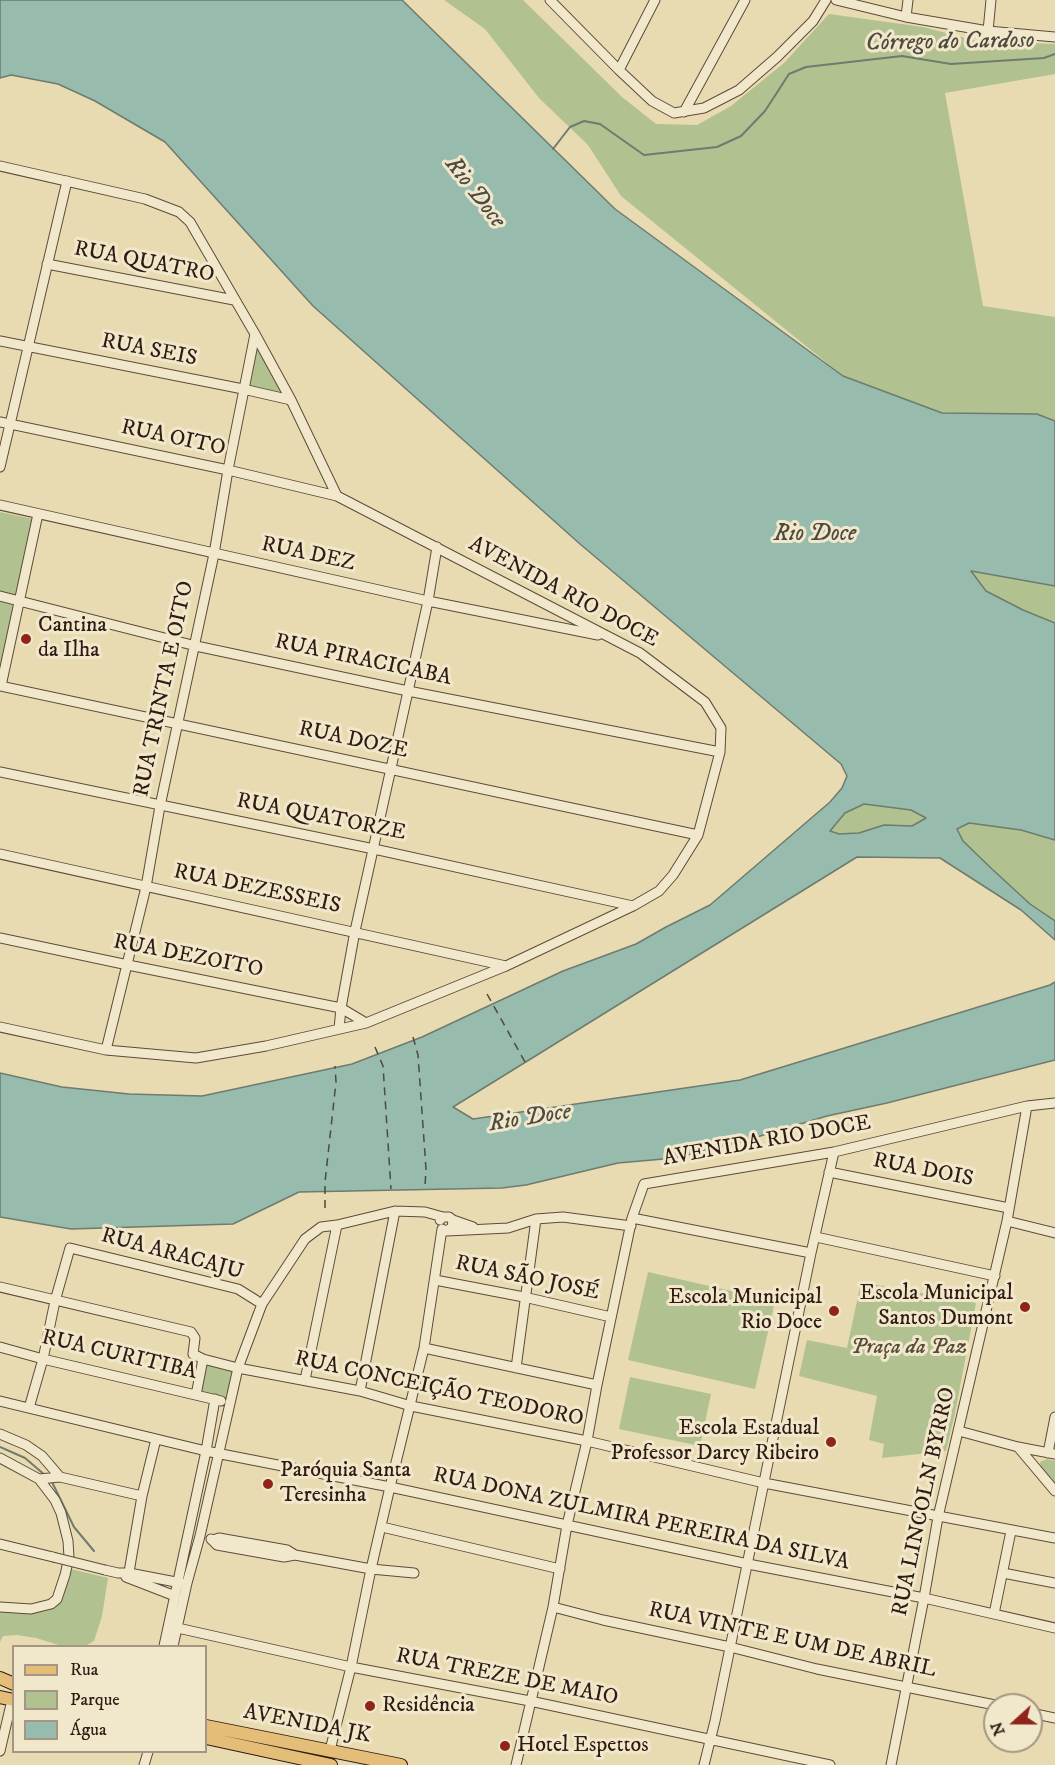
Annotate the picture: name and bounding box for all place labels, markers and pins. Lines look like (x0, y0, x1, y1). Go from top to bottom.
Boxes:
place label: Cantina da Ilha (38, 613, 107, 664)
marker: Cantina da Ilha (19, 632, 33, 646)
place label: Escola Municipal Santos Dumont (860, 1281, 1013, 1332)
place label: Escola Municipal Rio Doce (669, 1285, 822, 1336)
marker: Escola Municipal Santos Dumont (1018, 1300, 1032, 1314)
marker: Escola Municipal Rio Doce (827, 1304, 841, 1318)
place label: Escola Estadual Professor Darcy Ribeiro (610, 1416, 819, 1468)
marker: Escola Estadual Professor Darcy Ribeiro (824, 1435, 838, 1449)
place label: Paróquia Santa Teresinha (280, 1458, 411, 1510)
marker: Paróquia Santa Teresinha (261, 1477, 275, 1491)
place label: Residência (382, 1693, 475, 1719)
marker: Residência (363, 1699, 377, 1713)
place label: Hotel Espettos (517, 1733, 649, 1759)
marker: Hotel Espettos (498, 1739, 512, 1753)

